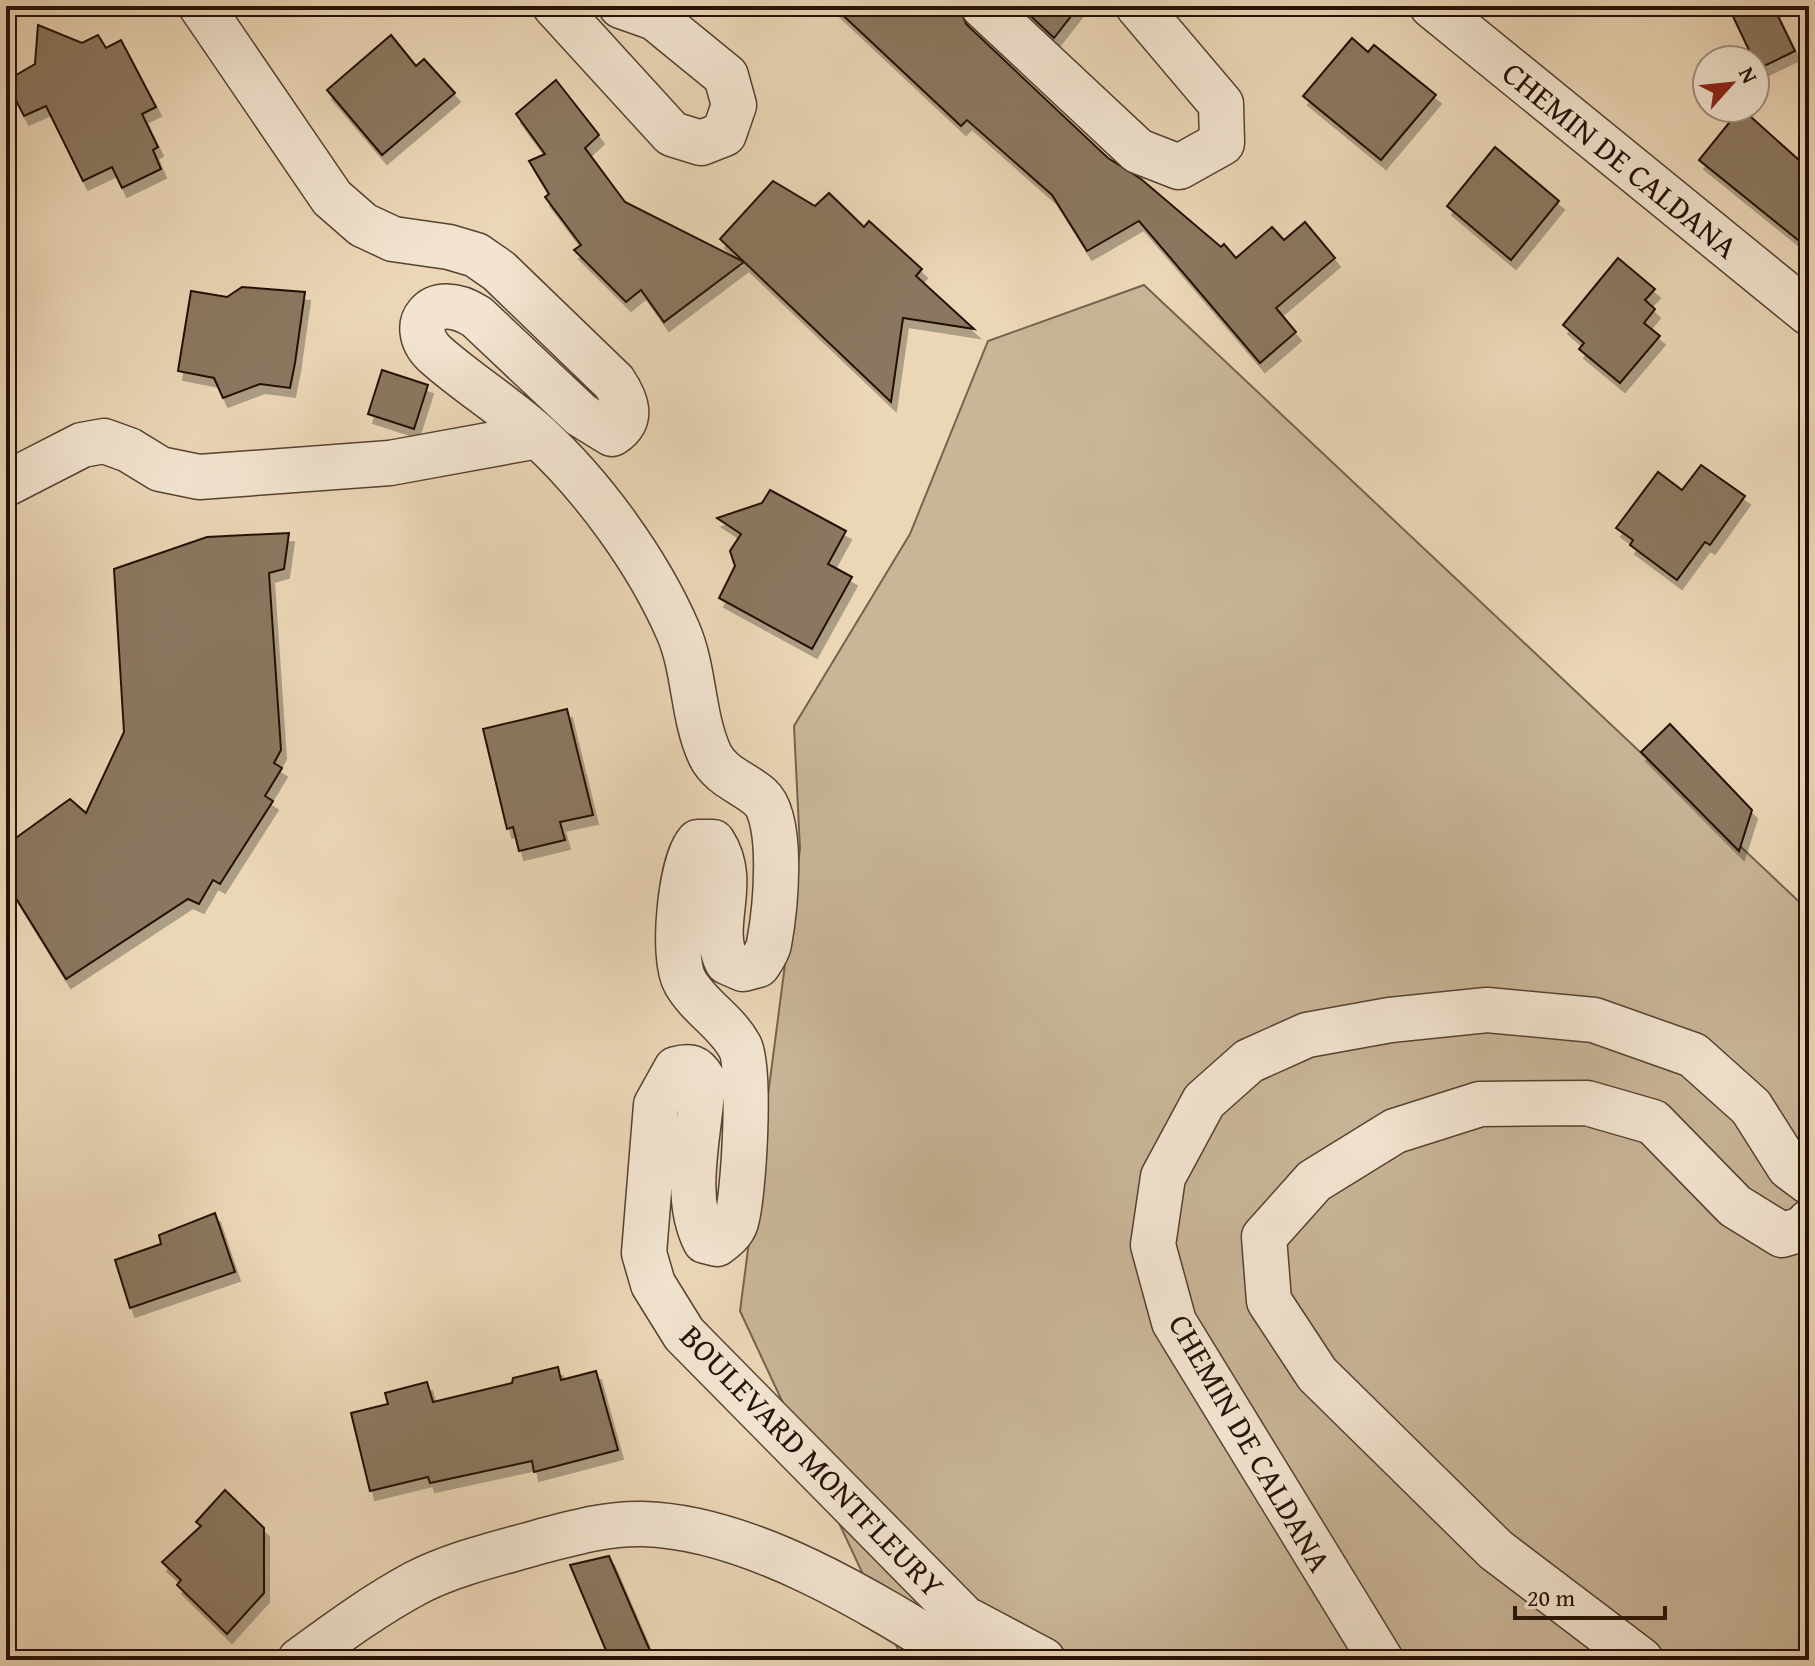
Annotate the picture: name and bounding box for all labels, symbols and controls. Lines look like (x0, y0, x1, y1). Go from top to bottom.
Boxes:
north arrow (1691, 44, 1771, 124)
street label: CHEMIN DE CALDANA (1492, 50, 1749, 270)
text: N (1731, 61, 1767, 89)
street label: CHEMIN DE CALDANA (1157, 1305, 1344, 1581)
street label: BOULEVARD MONTFLEURY (669, 1314, 955, 1608)
scale bar (1515, 1570, 1665, 1620)
text: 20 m (1527, 1580, 1575, 1615)

